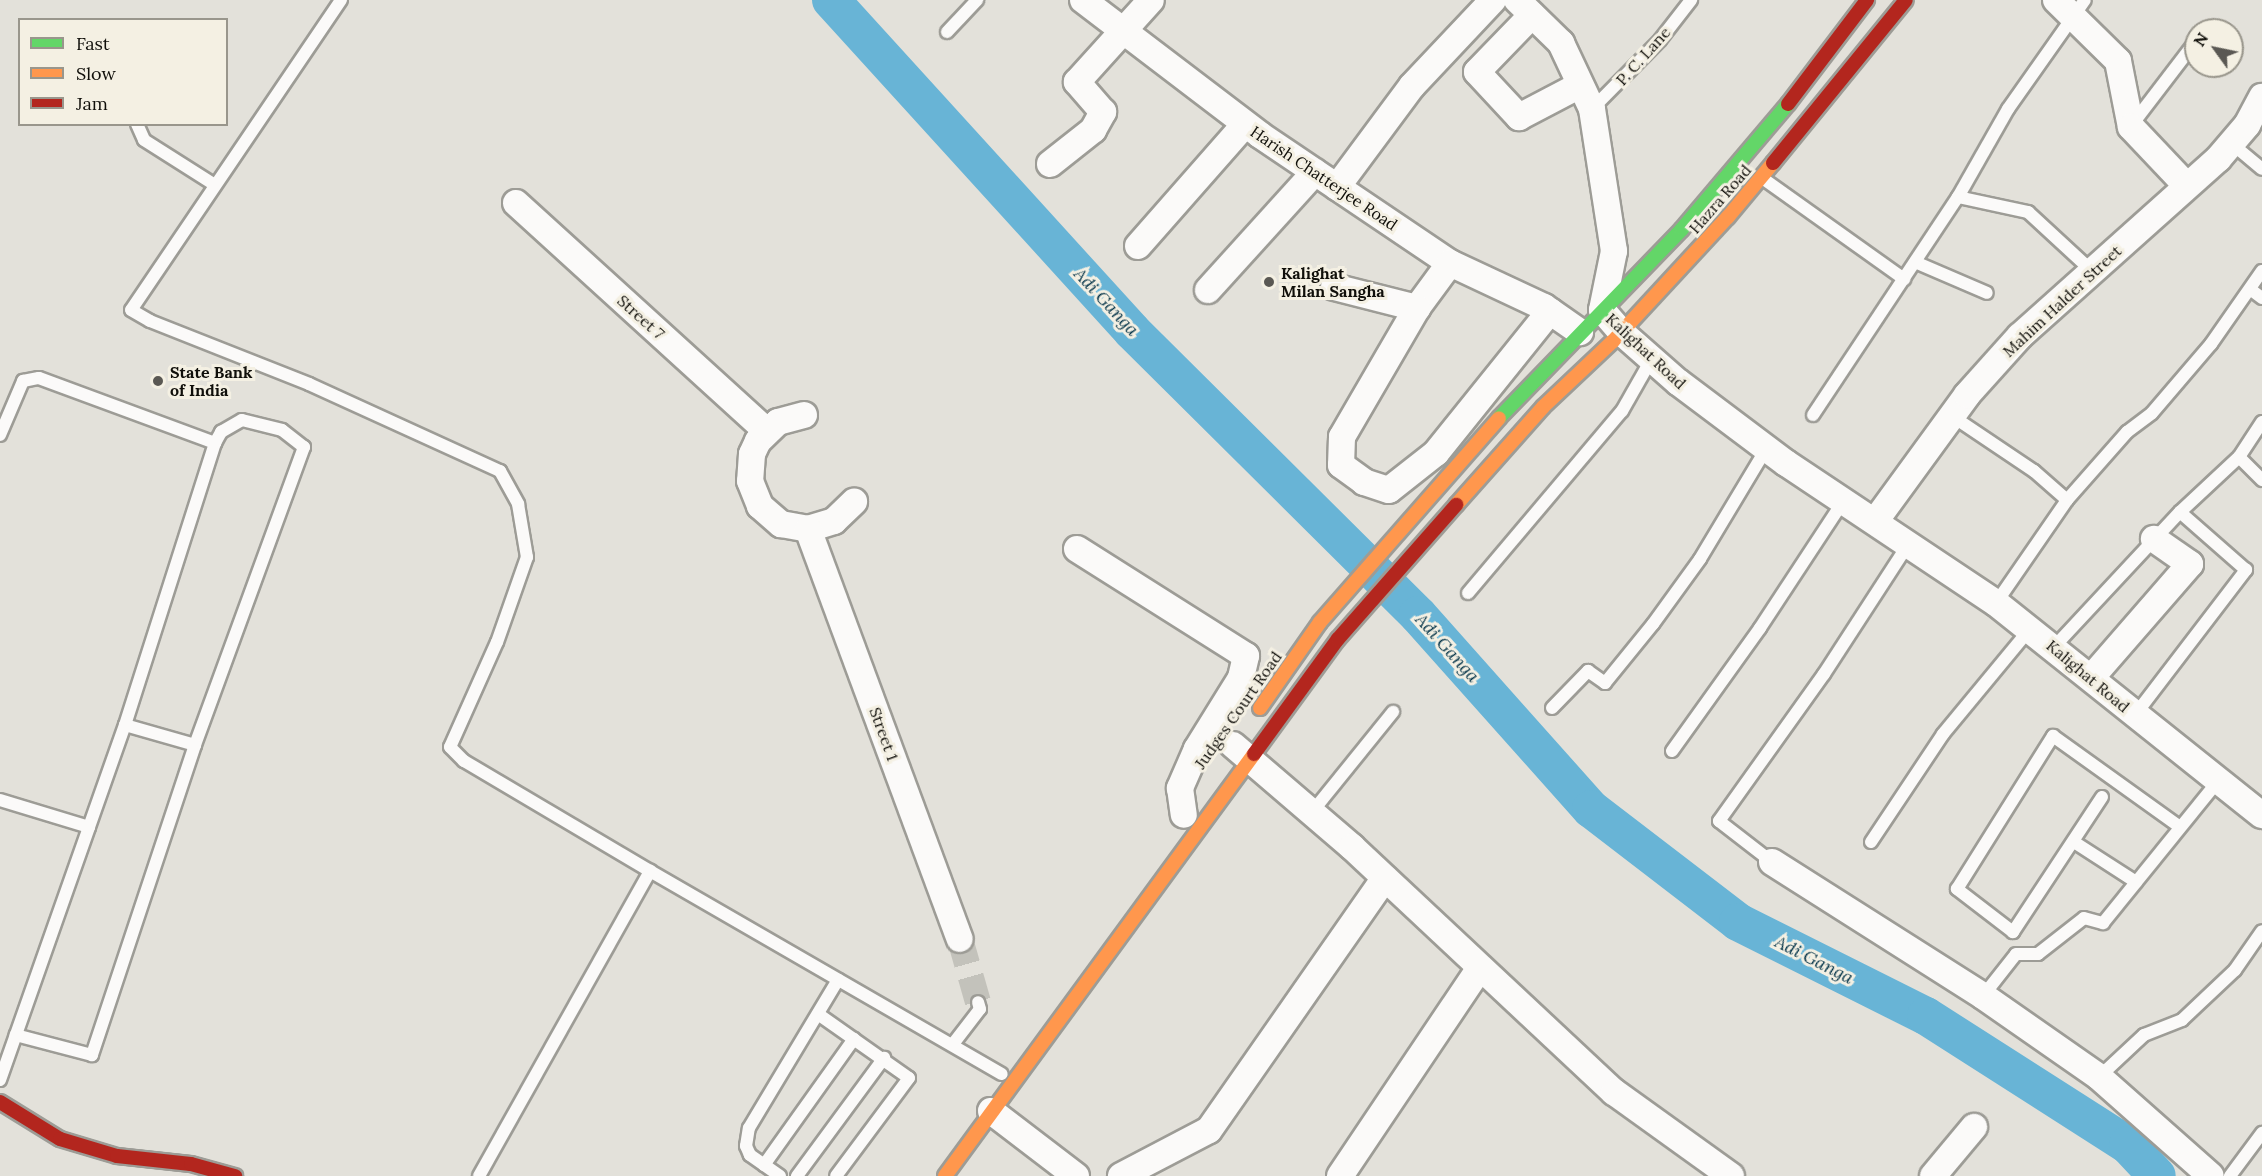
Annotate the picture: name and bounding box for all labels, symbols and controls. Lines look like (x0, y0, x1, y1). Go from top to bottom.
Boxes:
legend (18, 18, 228, 126)
north arrow (2184, 18, 2244, 78)
street label: P. C. Lane (1612, 23, 1674, 89)
text: N (2189, 29, 2212, 50)
text: Fast (76, 32, 110, 55)
text: Slow (76, 62, 116, 85)
text: Jam (76, 92, 108, 115)
street label: Harish Chatterjee Road (1247, 122, 1401, 234)
street label: Hazra Road (1685, 161, 1755, 237)
street label: Mahim Halder Street (1999, 241, 2125, 361)
water label: Adi Ganga (1069, 263, 1143, 341)
place label: Kalighat Milan Sangha (1281, 263, 1385, 301)
marker: Kalighat Milan Sangha (1262, 275, 1276, 289)
street label: Street 7 (613, 291, 669, 343)
street label: Kalighat Road (1602, 309, 1690, 393)
place label: State Bank of India (170, 362, 252, 400)
marker: State Bank of India (151, 374, 165, 388)
water label: Adi Ganga (1410, 609, 1484, 687)
street label: Kalighat Road (2043, 636, 2133, 716)
street label: Judges Court Road (1190, 648, 1286, 772)
street label: Street 1 (866, 705, 902, 763)
water label: Adi Ganga (1771, 931, 1857, 989)

